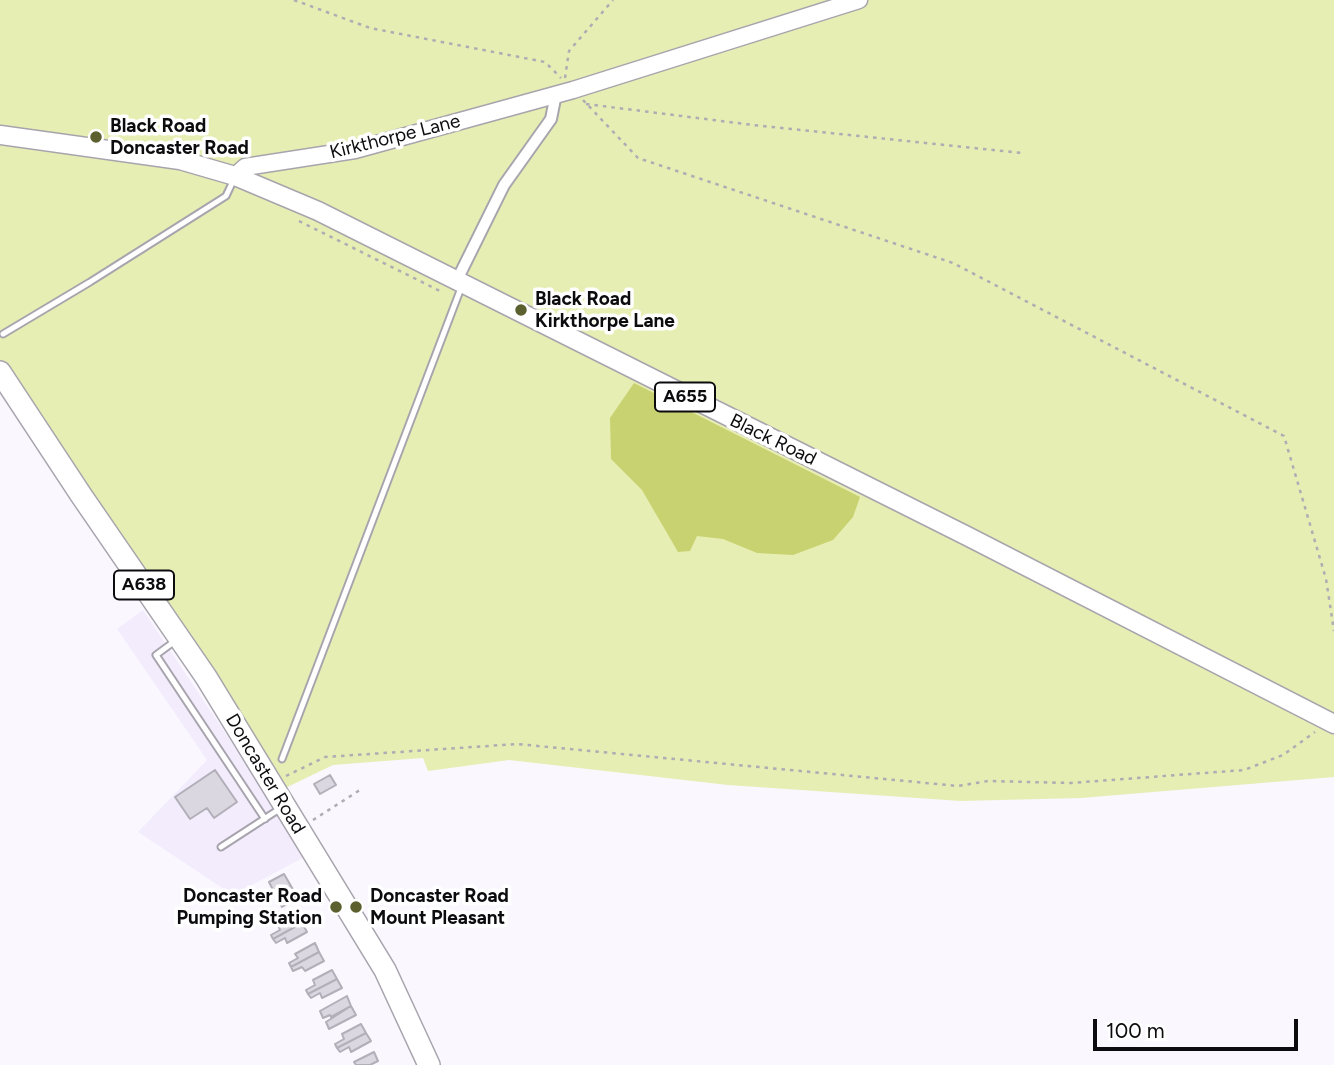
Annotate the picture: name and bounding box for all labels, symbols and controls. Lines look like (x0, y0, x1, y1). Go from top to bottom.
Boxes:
street label: Kirkthorpe Lane (327, 110, 463, 164)
place label: Black Road Doncaster Road (110, 115, 249, 159)
marker: Black Road Doncaster Road (88, 129, 104, 145)
place label: Black Road Kirkthorpe Lane (535, 288, 675, 332)
marker: Black Road Kirkthorpe Lane (513, 302, 529, 318)
road number: A655 (655, 382, 715, 412)
street label: Black Road (726, 409, 820, 471)
road number: A638 (114, 570, 174, 600)
street label: Doncaster Road (220, 710, 310, 838)
place label: Doncaster Road Pumping Station (177, 885, 322, 929)
place label: Doncaster Road Mount Pleasant (370, 885, 509, 929)
marker: Doncaster Road Pumping Station (328, 899, 344, 915)
marker: Doncaster Road Mount Pleasant (348, 899, 364, 915)
scale bar (1096, 1006, 1301, 1050)
text: 100 m (1106, 1018, 1165, 1043)

